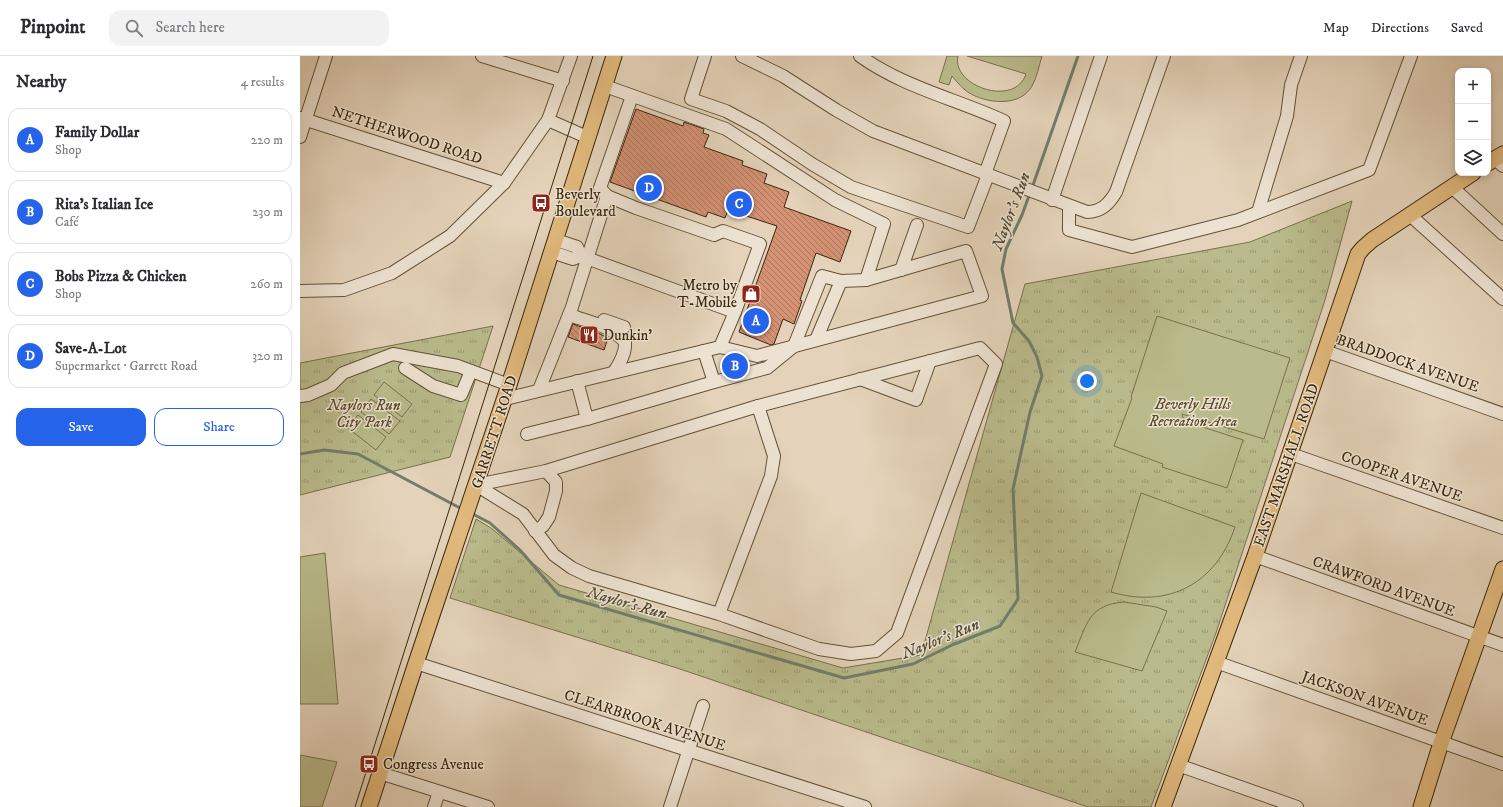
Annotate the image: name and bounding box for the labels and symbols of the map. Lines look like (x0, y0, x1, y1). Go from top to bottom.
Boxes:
street label: NETHERWOOD ROAD (329, 102, 485, 169)
water label: Naylor's Run (987, 170, 1035, 254)
pin: D (636, 173, 662, 203)
place label: Beverly Boulevard (555, 185, 616, 221)
pin: C (726, 189, 752, 219)
bus stop icon: Beverly Boulevard (530, 192, 552, 214)
place label: Metro by T-Mobile (677, 276, 738, 312)
shop icon: Metro by T-Mobile (740, 283, 762, 305)
pin: A (743, 306, 769, 336)
restaurant icon: Dunkin' (578, 324, 600, 346)
place label: Dunkin' (603, 326, 652, 345)
street label: BRADDOCK AVENUE (1334, 330, 1482, 397)
pin: B (722, 351, 748, 381)
your location (1077, 371, 1097, 391)
street label: GARRETT ROAD (467, 373, 522, 491)
street label: EAST MARSHALL ROAD (1250, 381, 1323, 549)
park label: Beverly Hills Recreation Area (1148, 395, 1237, 431)
park label: Naylors Run City Park (327, 396, 401, 432)
street label: COOPER AVENUE (1339, 447, 1465, 506)
street label: CRAWFORD AVENUE (1310, 552, 1458, 621)
water label: Naylor's Run (584, 582, 669, 624)
water label: Naylor's Run (898, 614, 982, 664)
street label: JACKSON AVENUE (1297, 666, 1431, 730)
street label: CLEARBROOK AVENUE (562, 685, 728, 756)
bus stop icon: Congress Avenue (358, 753, 380, 775)
place label: Congress Avenue (383, 755, 484, 774)

